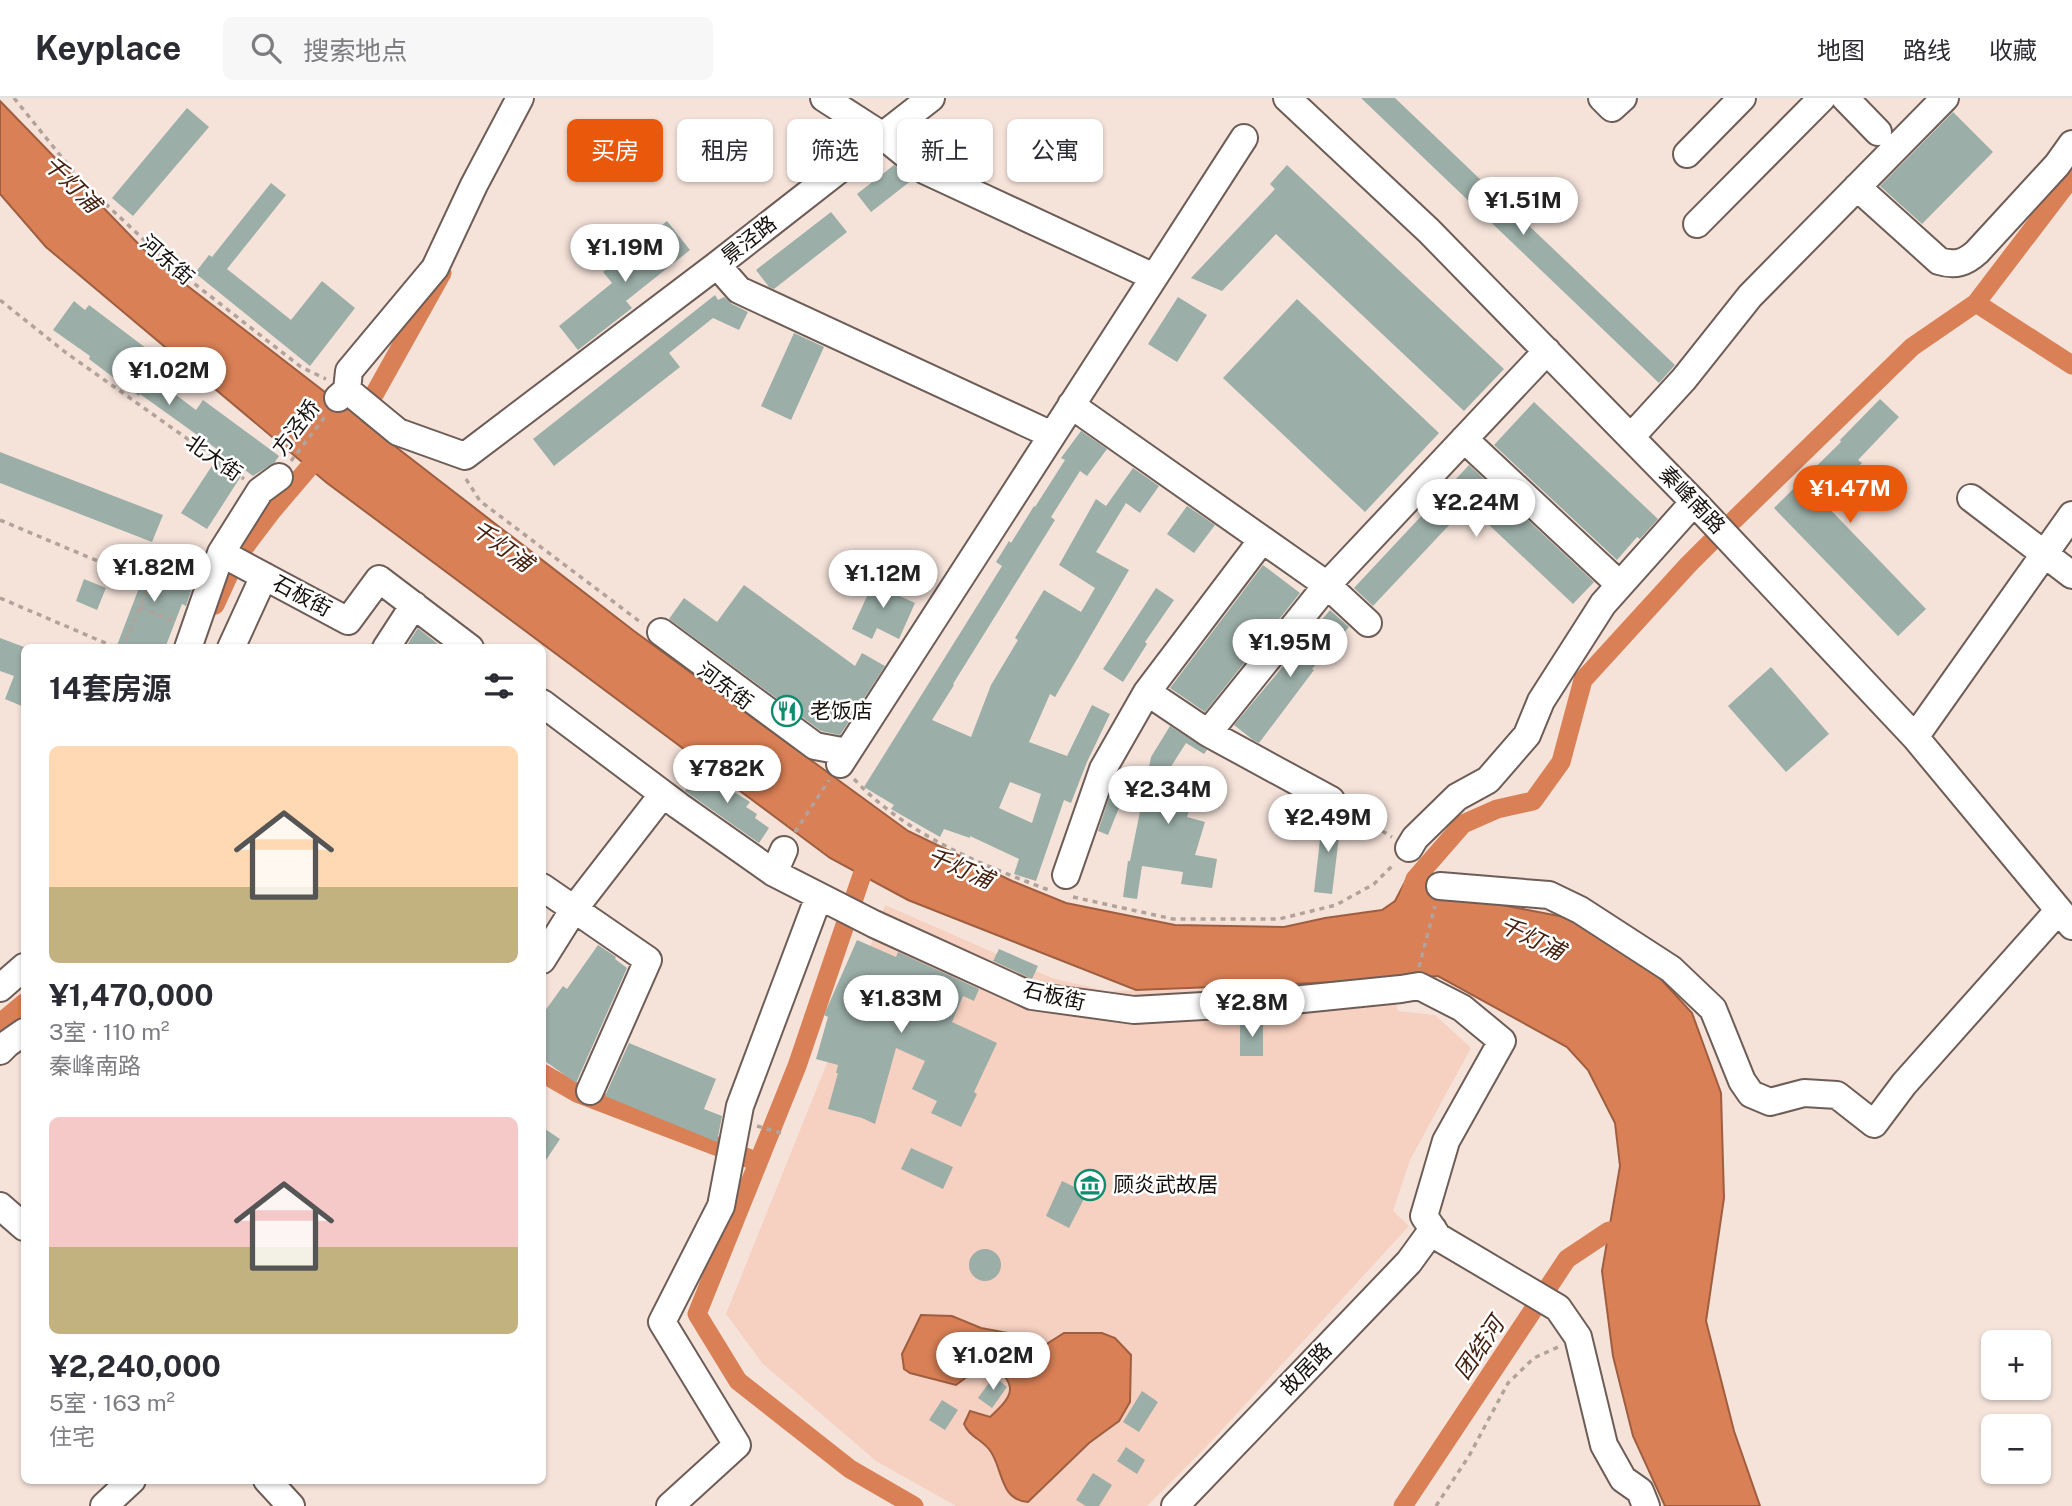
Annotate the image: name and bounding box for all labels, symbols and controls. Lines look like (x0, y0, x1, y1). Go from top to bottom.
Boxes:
search box (223, 17, 713, 80)
text: Keyplace (35, 29, 181, 67)
icon: search (247, 29, 285, 67)
text: 搜索地点 (303, 35, 407, 66)
text: 地图 (1817, 36, 1865, 64)
text: 路线 (1903, 36, 1951, 64)
text: 收藏 (1989, 36, 2037, 64)
chip: 买房 (567, 119, 663, 182)
chip: 租房 (677, 119, 773, 182)
chip: 筛选 (787, 119, 883, 182)
chip: 新上 (897, 119, 993, 182)
chip: 公寓 (1007, 119, 1103, 182)
water label: 千灯浦 (38, 150, 109, 220)
pin: ¥1.51M (1466, 178, 1580, 237)
text: ¥1.51M (1484, 186, 1562, 213)
street label: 景泾路 (716, 210, 781, 269)
pin: ¥1.19M (568, 225, 682, 284)
street label: 河东街 (135, 230, 199, 290)
text: ¥1.19M (586, 233, 664, 260)
pin: ¥1.02M (112, 348, 226, 407)
text: ¥1.02M (128, 356, 210, 383)
street label: 方泾桥 (267, 395, 325, 460)
street label: 北大街 (181, 429, 247, 486)
street label: 秦峰南路 (1654, 461, 1731, 539)
pin: ¥1.47M (1793, 466, 1907, 525)
text: ¥1.47M (1809, 474, 1891, 501)
pin: ¥2.24M (1419, 480, 1533, 539)
text: ¥2.24M (1432, 488, 1520, 515)
water label: 千灯浦 (466, 514, 541, 579)
pin: ¥1.82M (97, 545, 211, 604)
pin: ¥1.12M (826, 550, 940, 610)
text: ¥1.82M (113, 553, 195, 580)
text: ¥1.12M (845, 559, 921, 586)
street label: 石板街 (269, 570, 336, 621)
pin: ¥1.95M (1233, 620, 1347, 679)
text: ¥1.95M (1249, 628, 1331, 655)
street label: 河东街 (693, 657, 758, 715)
icon: filters (480, 667, 518, 705)
text: 14套房源 (49, 670, 172, 706)
restaurant icon: 老饭店 (770, 694, 804, 728)
place label: 老饭店 (810, 698, 873, 723)
pin: ¥782K (678, 746, 776, 805)
text: ¥782K (689, 754, 765, 781)
pin: ¥2.34M (1111, 766, 1225, 826)
text: ¥2.34M (1124, 775, 1212, 802)
icon: home (221, 792, 347, 918)
pin: ¥2.49M (1271, 794, 1385, 854)
text: ¥2.49M (1284, 803, 1372, 830)
water label: 千灯浦 (923, 842, 1001, 895)
water label: 千灯浦 (1495, 910, 1573, 967)
pin: ¥1.83M (844, 976, 958, 1035)
street label: 石板街 (1021, 976, 1088, 1015)
text: ¥1,470,000 (49, 977, 213, 1013)
pin: ¥2.8M (1203, 979, 1301, 1039)
text: ¥1.83M (860, 984, 942, 1011)
text: ¥2.8M (1216, 988, 1288, 1015)
text: 3室 · 110 m² (49, 1018, 170, 1045)
text: 秦峰南路 (49, 1052, 141, 1079)
icon: home (221, 1163, 347, 1289)
museum icon: 顾炎武故居 (1073, 1168, 1107, 1202)
place label: 顾炎武故居 (1113, 1172, 1218, 1197)
water label: 团结河 (1448, 1308, 1511, 1384)
map controls (1981, 1330, 2051, 1484)
button: + (1981, 1330, 2051, 1400)
pin: ¥1.02M (936, 1332, 1050, 1392)
street label: 故居路 (1275, 1337, 1337, 1400)
text: ¥1.02M (952, 1341, 1034, 1368)
text: ¥2,240,000 (49, 1348, 221, 1384)
text: 5室 · 163 m² (49, 1389, 175, 1416)
button: − (1981, 1414, 2051, 1484)
text: 住宅 (49, 1423, 95, 1450)

